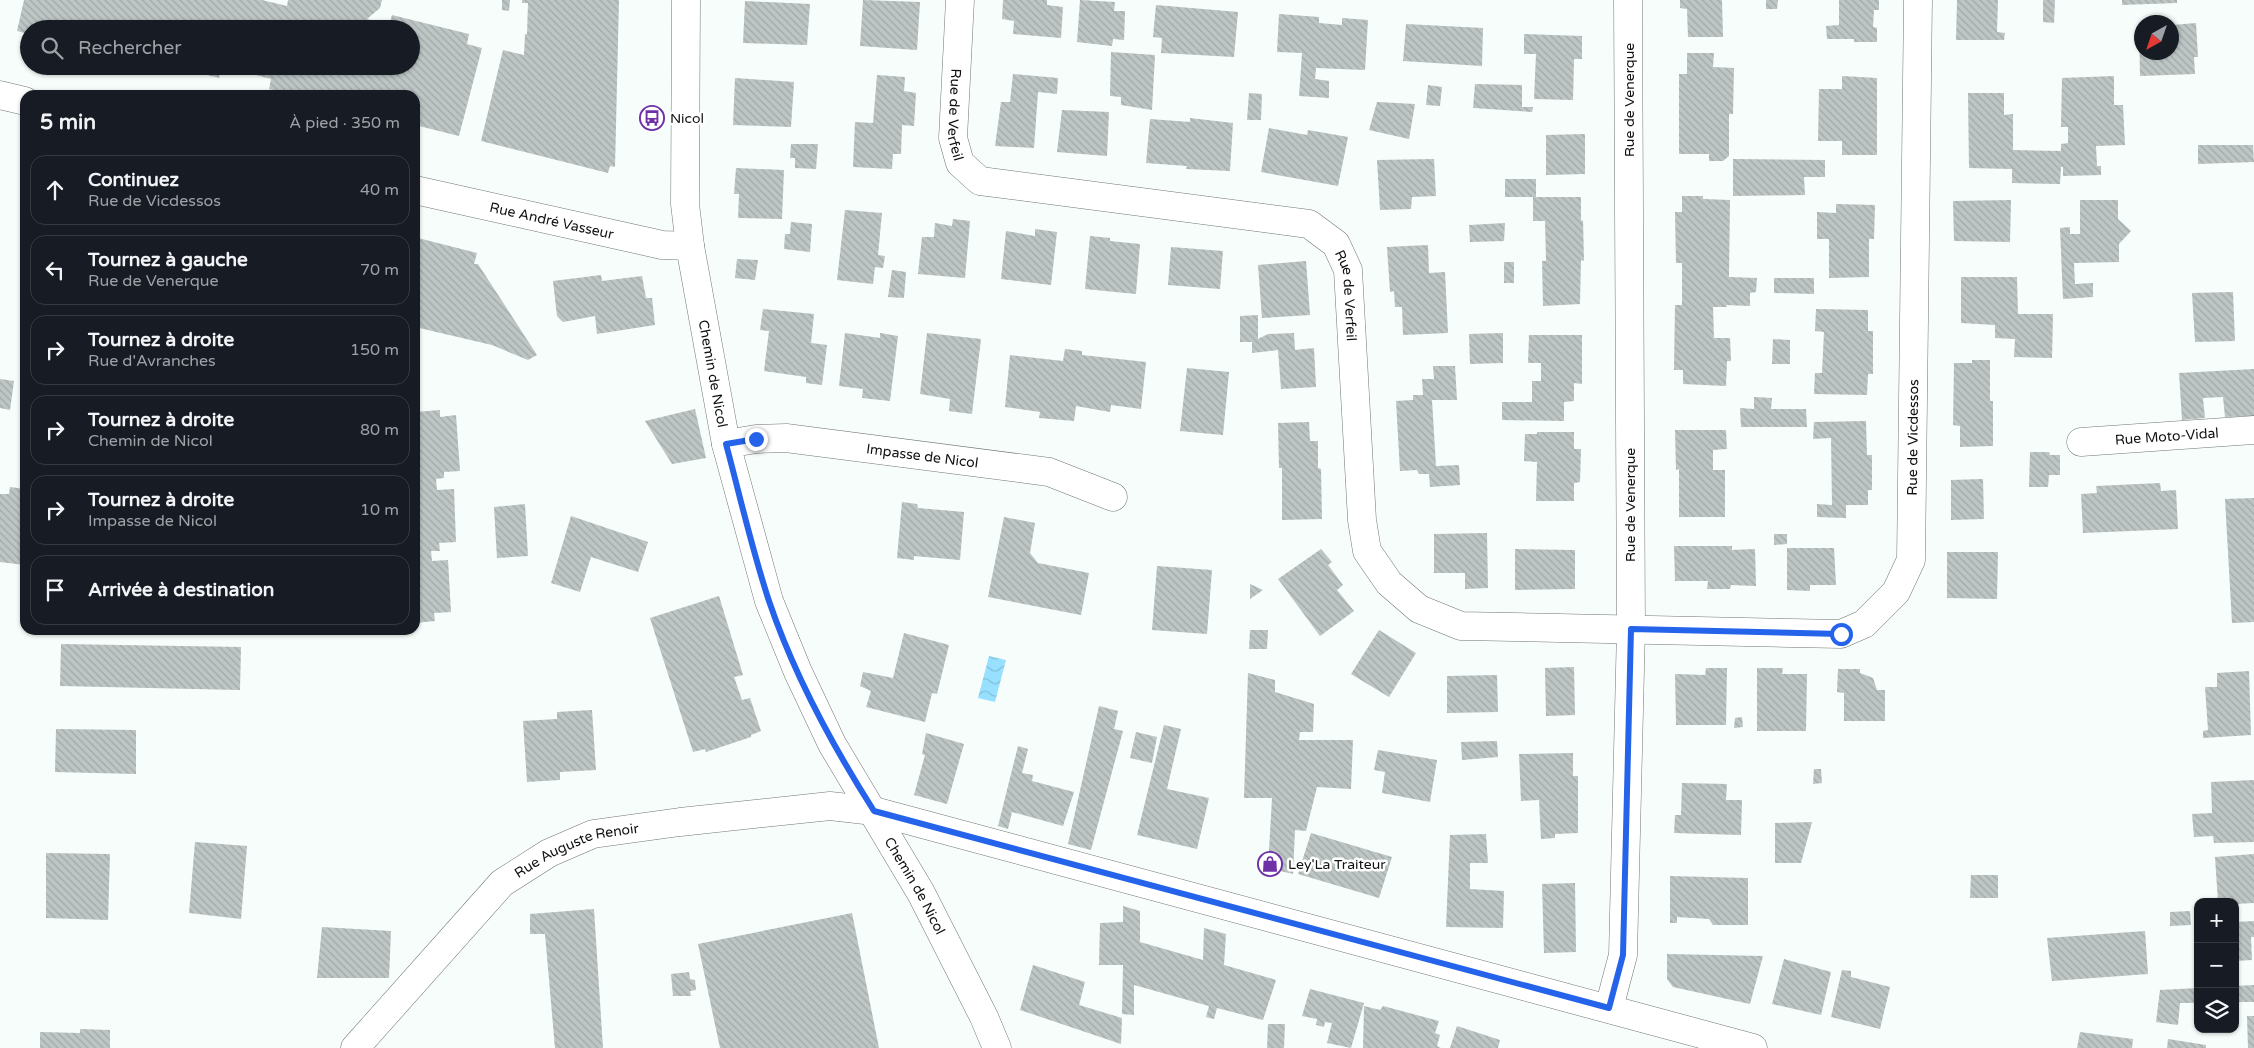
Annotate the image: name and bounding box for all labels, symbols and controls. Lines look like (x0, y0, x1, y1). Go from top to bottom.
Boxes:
north arrow (2134, 15, 2179, 60)
search box (20, 20, 420, 75)
icon: search (38, 34, 66, 62)
text: Rechercher (78, 37, 181, 59)
street label: Rue de Venerque (1621, 43, 1638, 157)
street label: Rue de Verfeil (944, 68, 967, 163)
bus stop icon: Nicol (639, 105, 665, 131)
text: 5 min (40, 110, 96, 135)
place label: Nicol (670, 110, 704, 127)
text: À pied · 350 m (289, 113, 400, 133)
text: Continuez (88, 169, 179, 191)
icon: ahead (41, 176, 69, 204)
text: 40 m (360, 180, 399, 200)
text: Rue de Vicdessos (88, 191, 221, 211)
street label: Rue André Vasseur (488, 199, 616, 243)
street label: Rue de Verfeil (1331, 247, 1360, 342)
text: Tournez à gauche (88, 249, 248, 271)
icon: left (41, 256, 69, 284)
text: 70 m (360, 260, 399, 280)
text: Rue de Venerque (88, 271, 219, 291)
street label: Chemin de Nicol (695, 318, 731, 429)
text: Tournez à droite (88, 329, 234, 351)
icon: right (41, 336, 69, 364)
text: 150 m (350, 340, 399, 360)
text: Rue d'Avranches (88, 351, 216, 371)
street label: Rue de Vicdessos (1904, 379, 1922, 496)
text: Tournez à droite (88, 409, 234, 431)
icon: right (41, 416, 69, 444)
text: 80 m (360, 420, 399, 440)
street label: Rue Moto-Vidal (2114, 424, 2219, 449)
route end (745, 428, 768, 451)
text: Chemin de Nicol (88, 431, 213, 451)
street label: Impasse de Nicol (865, 440, 979, 472)
street label: Rue de Venerque (1622, 448, 1639, 562)
text: Tournez à droite (88, 489, 234, 511)
icon: right (41, 496, 69, 524)
text: 10 m (360, 500, 399, 520)
text: Impasse de Nicol (88, 511, 217, 531)
icon: arrive (41, 576, 69, 604)
text: Arrivée à destination (88, 579, 274, 601)
route start (1830, 623, 1853, 646)
street label: Rue Auguste Renoir (511, 820, 641, 882)
street label: Chemin de Nicol (881, 834, 949, 938)
shop icon: Ley'La Traiteur (1257, 851, 1283, 877)
place label: Ley'La Traiteur (1288, 856, 1386, 873)
map controls (2194, 898, 2239, 1033)
button: + (2194, 898, 2239, 943)
button: − (2194, 943, 2239, 988)
button: layers (2194, 988, 2239, 1033)

